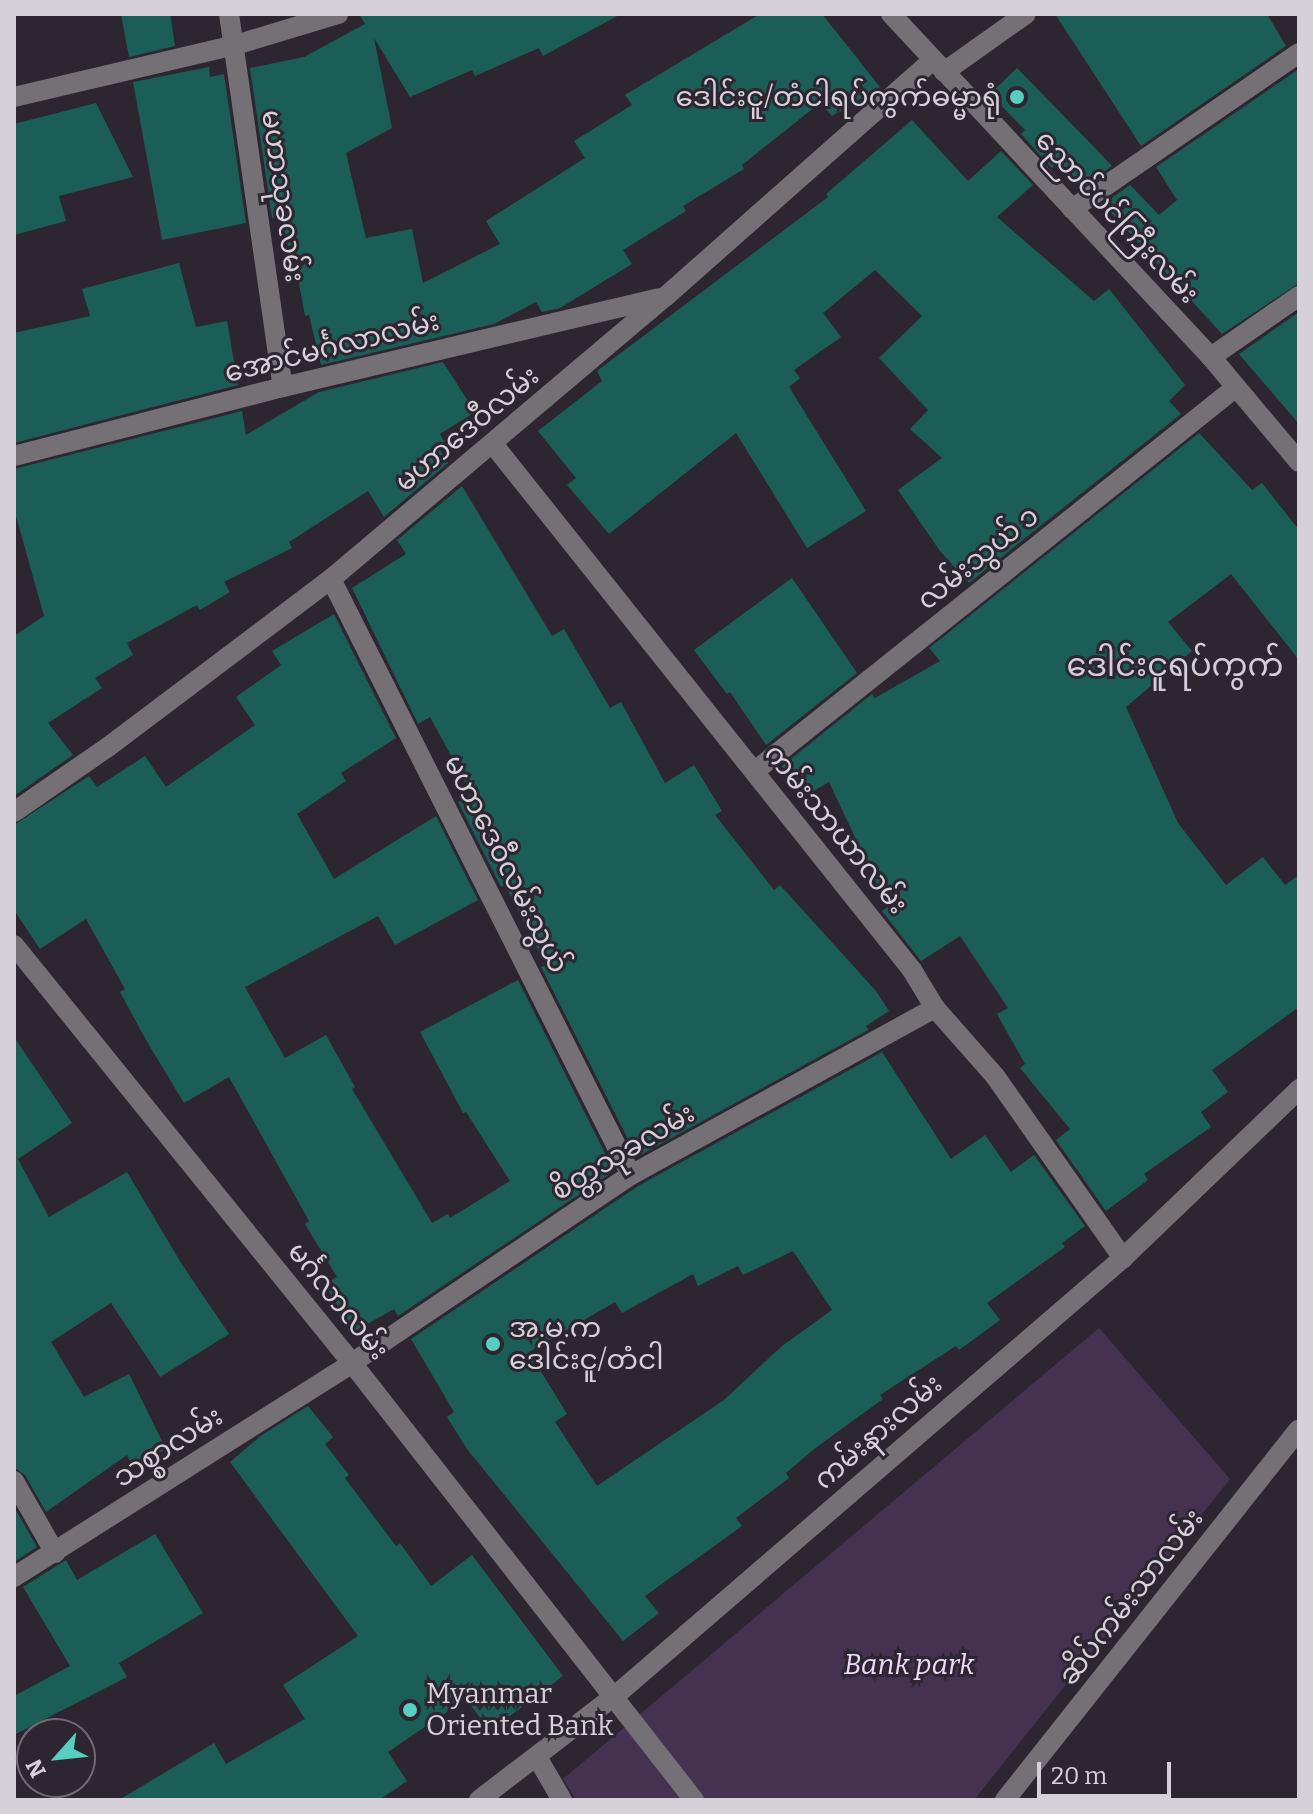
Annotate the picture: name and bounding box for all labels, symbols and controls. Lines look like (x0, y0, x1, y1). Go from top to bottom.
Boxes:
place label: ဒေါင်းငူ/တံငါရပ်ကွက်ဓမ္မာရုံ (676, 80, 1001, 114)
marker: ဒေါင်းငူ/တံငါရပ်ကွက်ဓမ္မာရုံ (1008, 88, 1026, 106)
street label: မဟာသုခလမ်း (254, 108, 312, 284)
street label: ညောင်ပင်ကြီးလမ်း (1028, 124, 1206, 310)
street label: အောင်မင်္ဂလာလမ်း (221, 304, 443, 390)
street label: မဟာဒေဝီလမ်း (388, 359, 546, 499)
street label: လမ်းသွယ် ၁ (911, 499, 1045, 617)
district label: ဒေါင်းငူရပ်ကွက် (1066, 646, 1284, 684)
street label: ကမ်းသာယာလမ်း (757, 737, 915, 921)
street label: မဟာဒေဝီလမ်းသွယ် (436, 749, 576, 979)
street label: စိတ္တသုခလမ်း (545, 1096, 701, 1208)
street label: မင်္ဂလာလမ်း (280, 1235, 396, 1367)
place label: အ.မ.က ဒေါင်းငူ/တံငါ (509, 1311, 664, 1377)
marker: အ.မ.က ဒေါင်းငူ/တံငါ (484, 1335, 502, 1353)
street label: ကမ်းနားလမ်း (807, 1367, 949, 1497)
street label: သစ္စာလမ်း (107, 1399, 229, 1495)
street label: ဆိပ်ကမ်းသာလမ်း (1052, 1502, 1210, 1692)
park label: Bank park (844, 1648, 974, 1682)
place label: Myanmar Oriented Bank (426, 1677, 613, 1743)
marker: Myanmar Oriented Bank (401, 1701, 419, 1719)
north arrow (16, 1718, 96, 1798)
scale bar (1041, 1746, 1175, 1796)
text: N (20, 1755, 52, 1782)
text: 20 m (1051, 1762, 1107, 1790)

